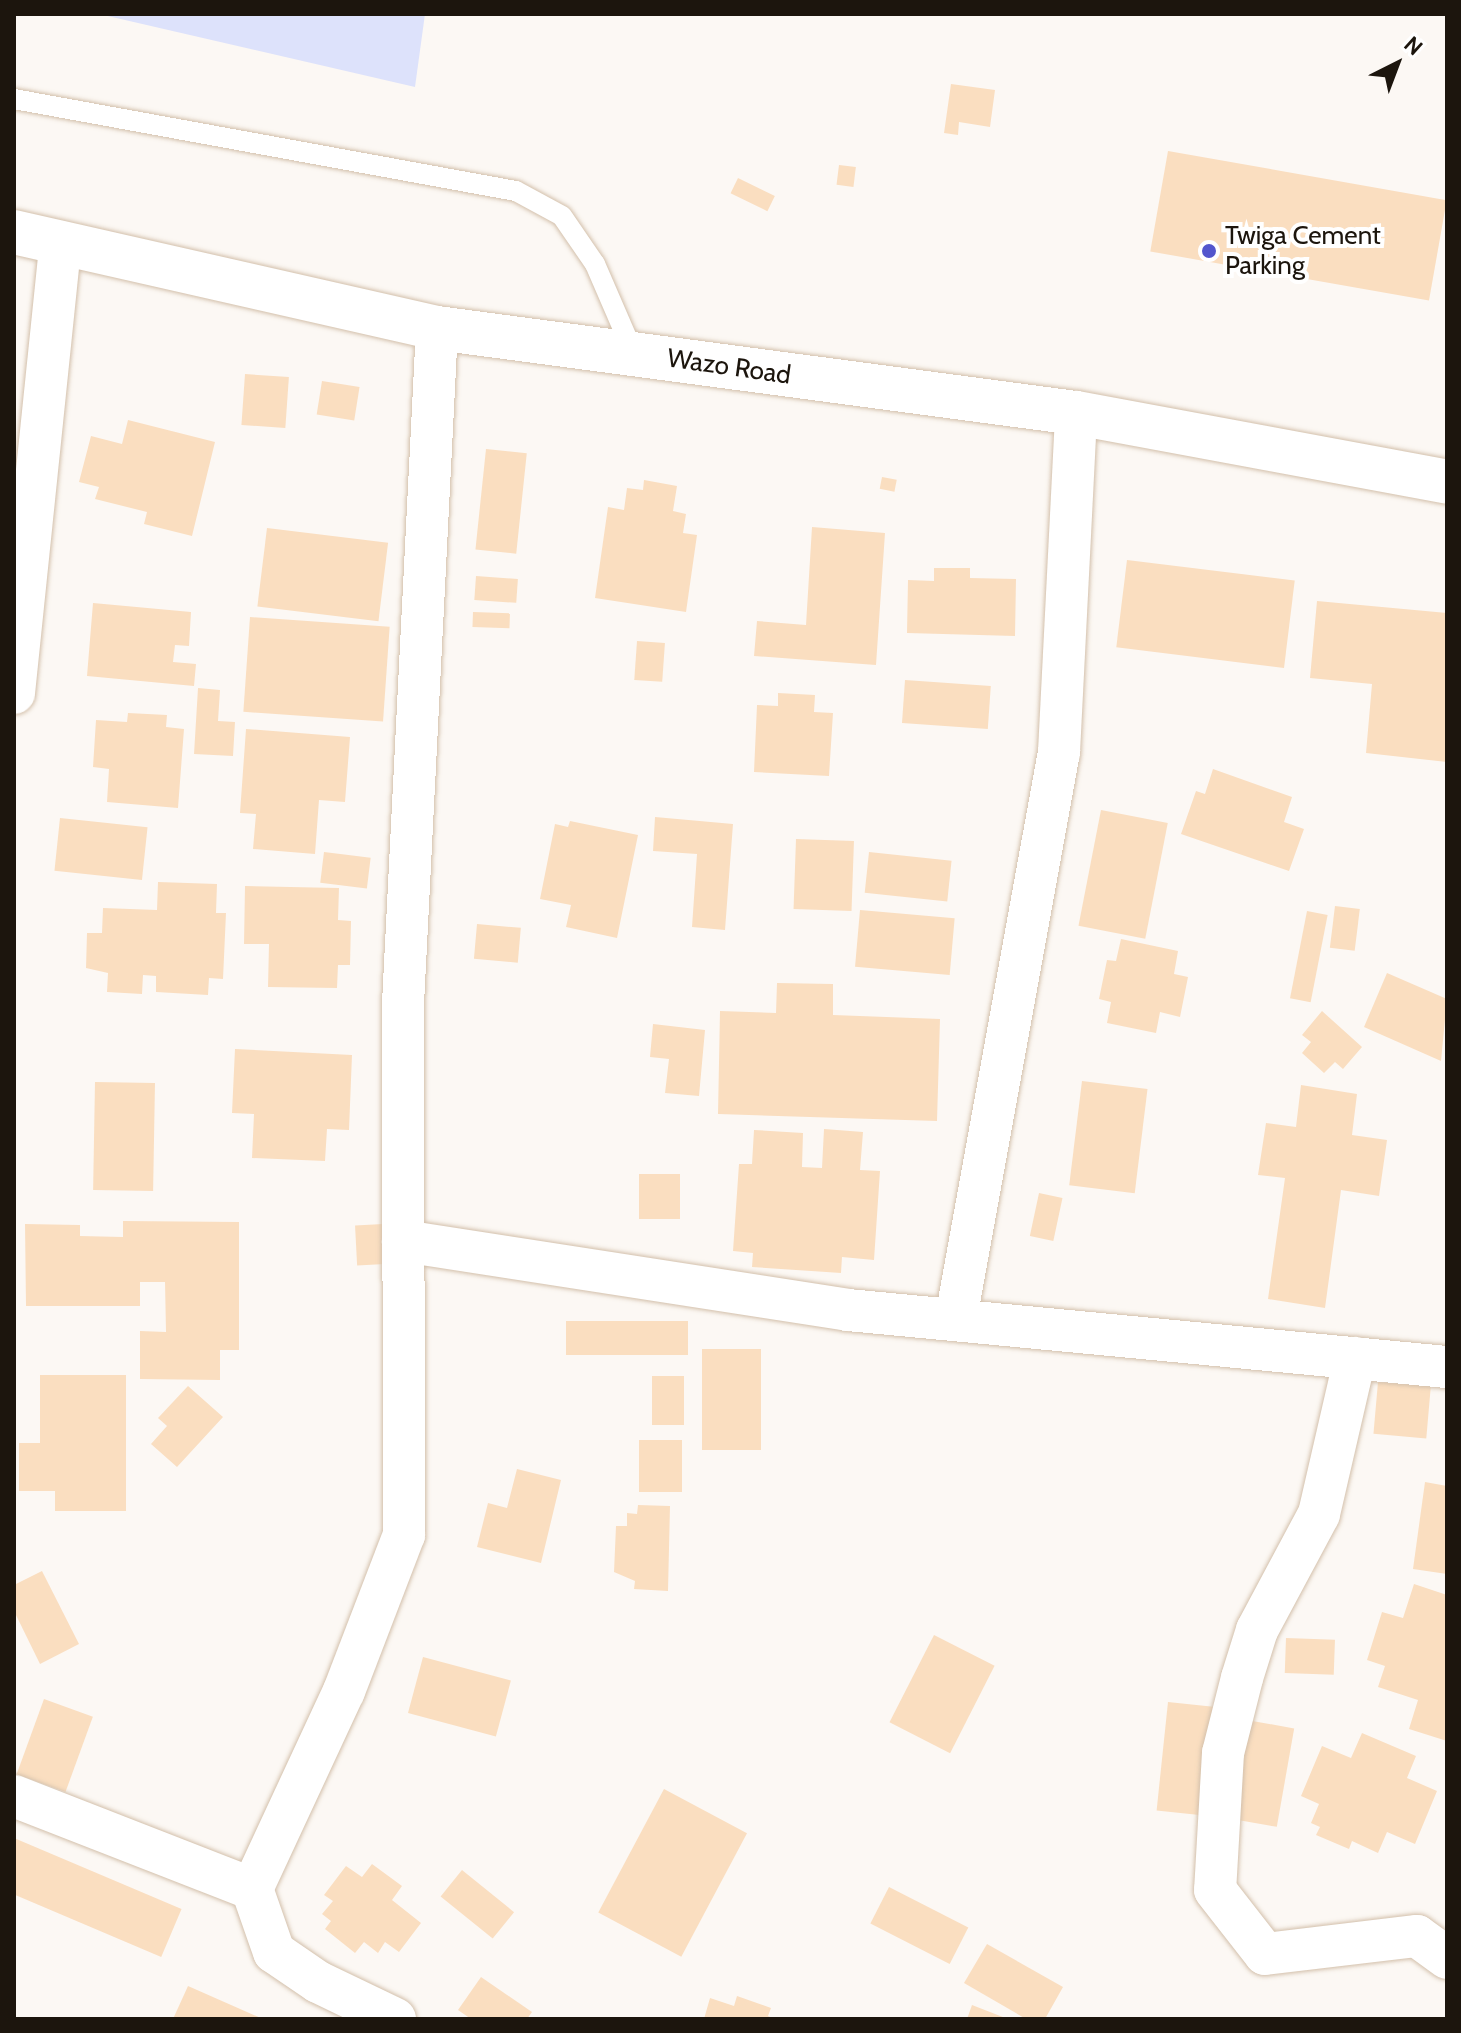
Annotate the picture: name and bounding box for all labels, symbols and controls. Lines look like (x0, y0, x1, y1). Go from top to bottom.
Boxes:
north arrow (1357, 24, 1437, 104)
text: N (1399, 31, 1428, 61)
place label: Twiga Cement Parking (1225, 220, 1381, 282)
marker: Twiga Cement Parking (1200, 242, 1218, 260)
street label: Wazo Road (665, 343, 793, 391)

